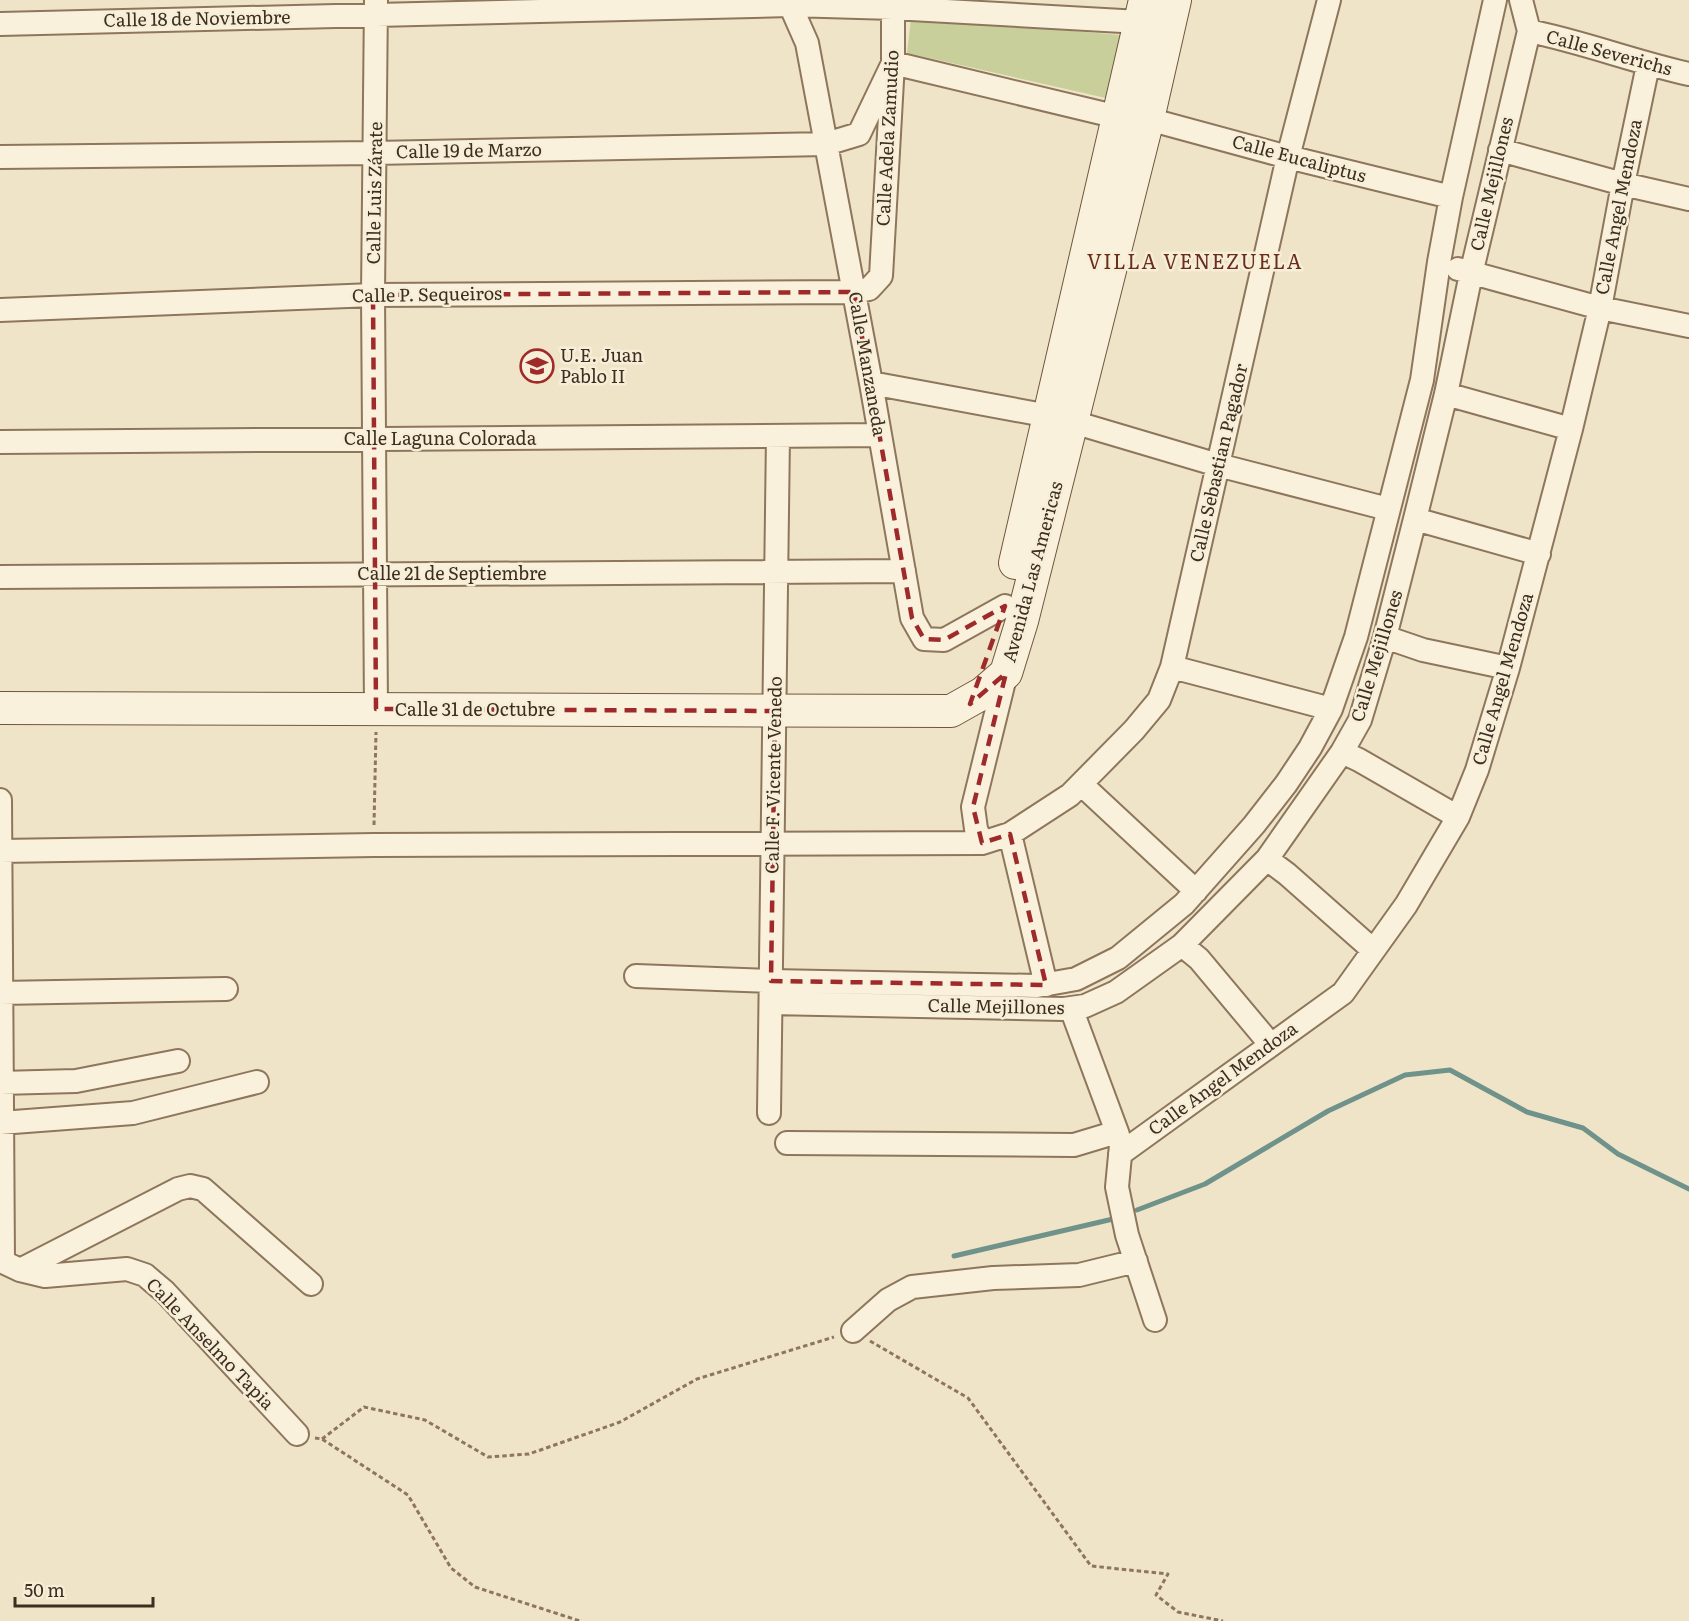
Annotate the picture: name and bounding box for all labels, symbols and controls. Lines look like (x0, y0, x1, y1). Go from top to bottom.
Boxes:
street label: Calle 18 de Noviembre (103, 2, 291, 33)
street label: Calle Severichs (1543, 22, 1675, 81)
street label: Calle Adela Zamudio (868, 49, 905, 227)
street label: Calle Mejillones (1462, 114, 1519, 253)
street label: Calle Angel Mendoza (1587, 116, 1648, 297)
street label: Calle Luis Zárate (359, 121, 388, 265)
street label: Calle Eucaliptus (1229, 127, 1369, 188)
street label: Calle 19 de Marzo (396, 135, 542, 164)
district label: VILLA VENEZUELA (1087, 245, 1303, 275)
street label: Calle P. Sequeiros (352, 279, 502, 308)
street label: Calle Manzaneda (842, 289, 895, 438)
place label: U.E. Juan Pablo II (560, 341, 643, 389)
school or university icon: U.E. Juan Pablo II (519, 348, 555, 384)
street label: Calle Sebastian Pagador (1182, 360, 1254, 565)
street label: Calle Laguna Colorada (344, 424, 537, 451)
street label: Avenida Las Americas (994, 478, 1069, 665)
street label: Calle 21 de Septiembre (357, 559, 547, 586)
street label: Calle Mejillones (1343, 586, 1408, 725)
street label: Calle Angel Mendoza (1464, 589, 1539, 768)
street label: Calle F. Vicente Venedo (757, 676, 788, 874)
street label: Calle 31 de Octubre (395, 695, 555, 722)
street label: Calle Mejillones (927, 991, 1065, 1020)
street label: Calle Angel Mendoza (1142, 1014, 1302, 1141)
street label: Calle Anselmo Tapia (141, 1271, 282, 1415)
scale bar (15, 1570, 153, 1608)
text: 50 m (24, 1576, 65, 1603)

